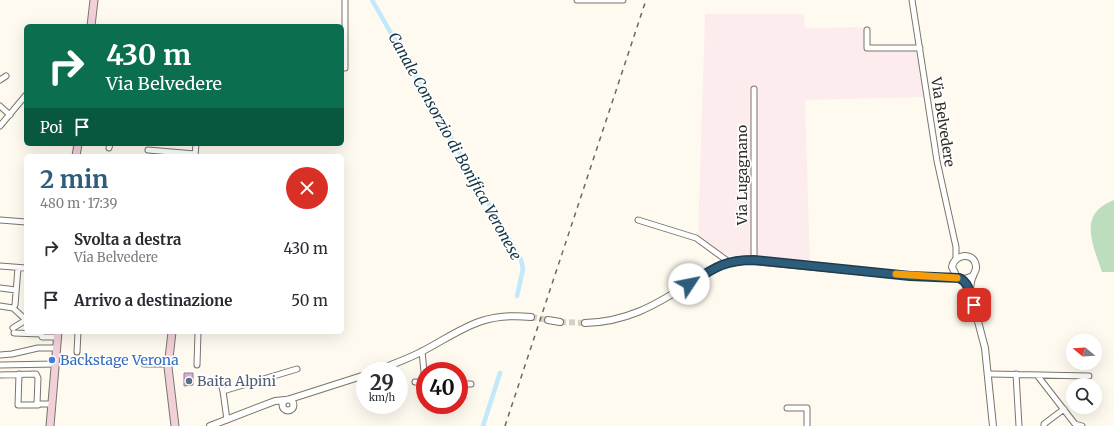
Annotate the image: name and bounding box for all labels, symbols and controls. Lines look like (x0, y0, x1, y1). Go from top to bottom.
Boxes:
water label: Canale Consorzio di Bonifica Veronese (384, 29, 526, 264)
text: 430 m (106, 37, 191, 73)
icon: right (40, 40, 92, 92)
text: Via Belvedere (106, 72, 222, 95)
street label: Via Belvedere (927, 75, 959, 168)
icon: arrive (71, 116, 93, 138)
text: Poi (40, 118, 63, 137)
street label: Via Lugagnano (733, 125, 751, 226)
text: 2 min (40, 164, 108, 195)
button: close (286, 167, 328, 209)
text: 480 m · 17:39 (40, 195, 117, 212)
text: Svolta a destra (74, 230, 181, 249)
icon: right (40, 237, 62, 259)
text: 430 m (284, 239, 328, 258)
text: Via Belvedere (74, 249, 158, 266)
position arrow (668, 263, 710, 305)
pin (957, 288, 991, 322)
icon: arrive (40, 289, 62, 311)
text: Arrivo a destinazione (74, 291, 232, 310)
text: 50 m (291, 291, 328, 310)
icon: arrive (963, 294, 985, 316)
north arrow (1066, 334, 1102, 370)
map controls (1066, 334, 1102, 414)
place label: Backstage Verona (60, 351, 179, 369)
marker: Backstage Verona (47, 355, 57, 365)
speed limit sign: 40 (416, 362, 468, 414)
text: 29 (370, 370, 394, 395)
place label: Baita Alpini (197, 372, 277, 390)
marker: Baita Alpini (184, 376, 194, 386)
button: search (1066, 378, 1102, 414)
text: km/h (369, 391, 395, 404)

